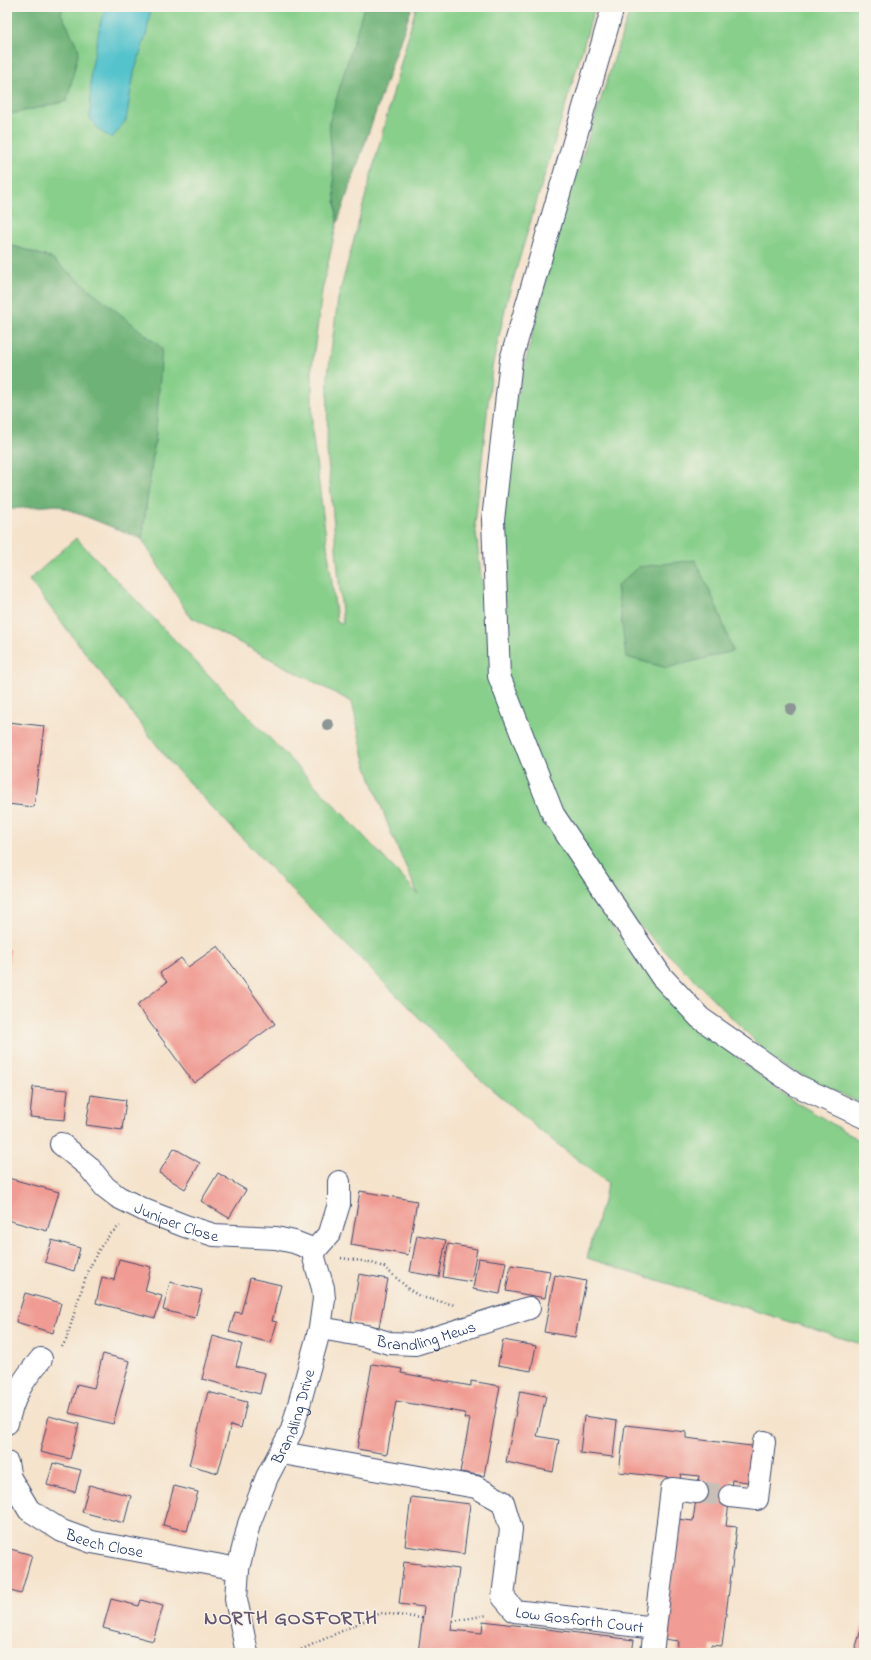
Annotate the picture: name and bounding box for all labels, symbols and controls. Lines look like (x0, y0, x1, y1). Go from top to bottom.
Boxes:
street label: Juniper Close (130, 1197, 219, 1249)
street label: Brandling Mews (372, 1315, 479, 1358)
street label: Brandling Drive (265, 1366, 322, 1470)
street label: Beech Close (61, 1523, 146, 1565)
street label: Low Gosforth Court (514, 1601, 645, 1641)
district label: NORTH GOSFORTH (204, 1605, 378, 1634)

